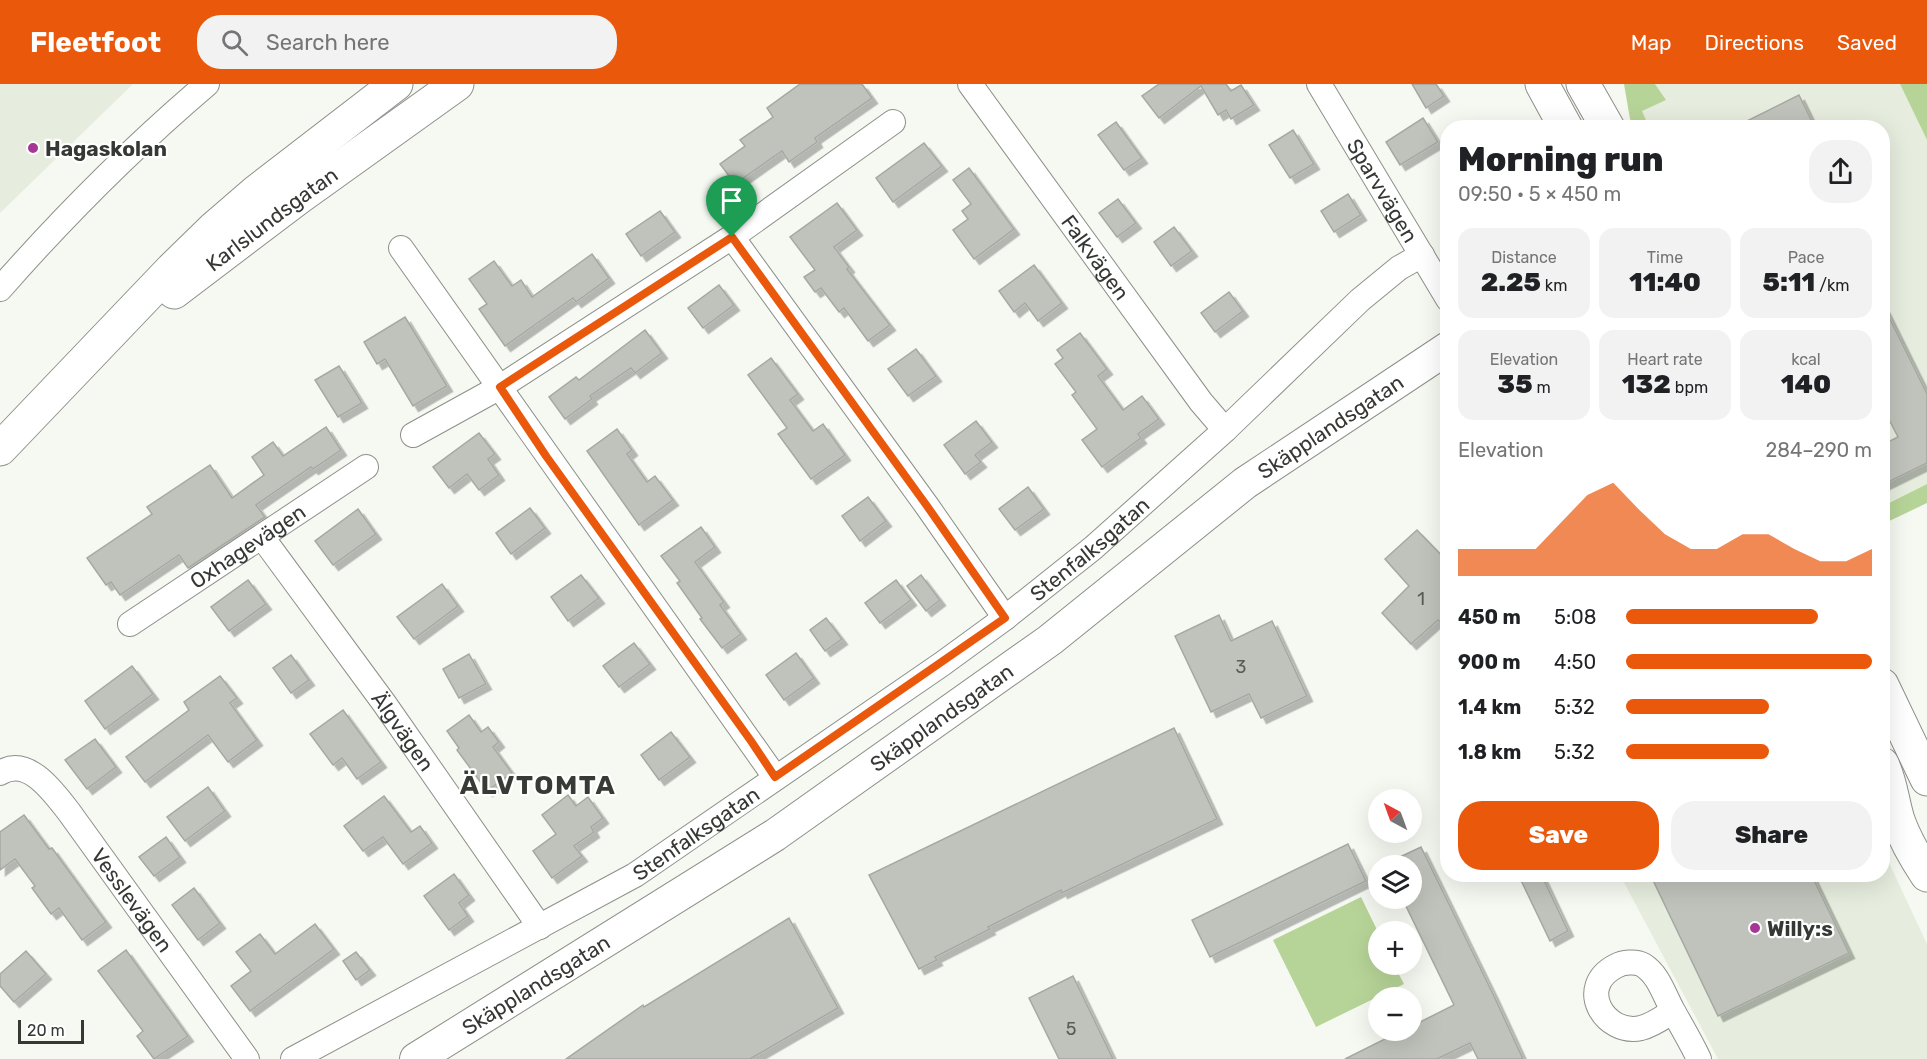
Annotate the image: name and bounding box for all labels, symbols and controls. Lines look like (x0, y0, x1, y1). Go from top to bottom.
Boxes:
search box (197, 15, 617, 69)
text: Fleetfoot (30, 26, 161, 59)
icon: search (218, 26, 251, 59)
text: Search here (266, 29, 389, 56)
text: Map (1631, 30, 1672, 55)
text: Directions (1705, 30, 1804, 55)
text: Saved (1837, 30, 1897, 55)
street label: Sparvvägen (1342, 134, 1424, 247)
place label: Hagaskolan (45, 136, 167, 161)
text: Morning run (1458, 140, 1663, 179)
button: share (1809, 140, 1872, 203)
marker: Hagaskolan (26, 141, 40, 155)
street label: Karlslundsgatan (201, 161, 342, 276)
pin (706, 175, 757, 237)
text: 09:50 · 5 × 450 m (1458, 182, 1621, 206)
icon: arrive (715, 184, 748, 217)
street label: Falkvägen (1057, 210, 1135, 305)
text: Distance (1491, 248, 1557, 267)
text: Time (1647, 248, 1683, 267)
text: Pace (1788, 248, 1824, 267)
text: 2.25 (1481, 267, 1541, 298)
text: 11:40 (1629, 267, 1701, 298)
text: 5:11 (1763, 267, 1815, 298)
text: km (1541, 276, 1567, 295)
text: /km (1815, 276, 1849, 295)
text: Elevation (1490, 350, 1558, 369)
text: Heart rate (1627, 350, 1703, 369)
text: kcal (1791, 350, 1821, 369)
street label: Skäpplandsgatan (1253, 369, 1408, 484)
text: 35 (1497, 369, 1533, 400)
text: 132 (1622, 369, 1671, 400)
text: 140 (1781, 369, 1831, 400)
text: m (1533, 378, 1551, 397)
text: bpm (1671, 378, 1708, 397)
text: Elevation (1458, 438, 1544, 462)
text: 284–290 m (1765, 438, 1872, 462)
street label: Stenfalksgatan (1025, 492, 1154, 606)
street label: Oxhagevägen (185, 498, 310, 593)
house number: 1 (1417, 588, 1425, 610)
text: 450 m (1458, 605, 1521, 629)
text: 5:08 (1554, 605, 1596, 629)
text: 900 m (1458, 650, 1521, 674)
text: 4:50 (1554, 650, 1596, 674)
house number: 3 (1236, 656, 1246, 678)
street label: Skäpplandsgatan (865, 658, 1018, 776)
street label: Älgvägen (367, 686, 440, 776)
text: 1.4 km (1458, 695, 1521, 719)
text: 5:32 (1554, 695, 1595, 719)
text: 1.8 km (1458, 740, 1521, 764)
text: 5:32 (1554, 740, 1595, 764)
district label: ÄLVTOMTA (460, 769, 616, 801)
street label: Stenfalksgatan (628, 781, 764, 886)
north arrow (1368, 789, 1422, 843)
map controls (1368, 789, 1422, 1041)
button: Save (1458, 801, 1659, 870)
button: Share (1671, 801, 1872, 870)
street label: Vesslevägen (86, 843, 178, 957)
button: layers (1368, 855, 1422, 909)
place label: Willy:s (1767, 916, 1833, 941)
button: + (1368, 921, 1422, 975)
marker: Willy:s (1748, 921, 1762, 935)
street label: Skäpplandsgatan (457, 929, 614, 1040)
button: − (1368, 987, 1422, 1041)
scale bar (18, 1017, 84, 1044)
house number: 5 (1066, 1018, 1076, 1040)
text: 20 m (27, 1021, 65, 1040)

